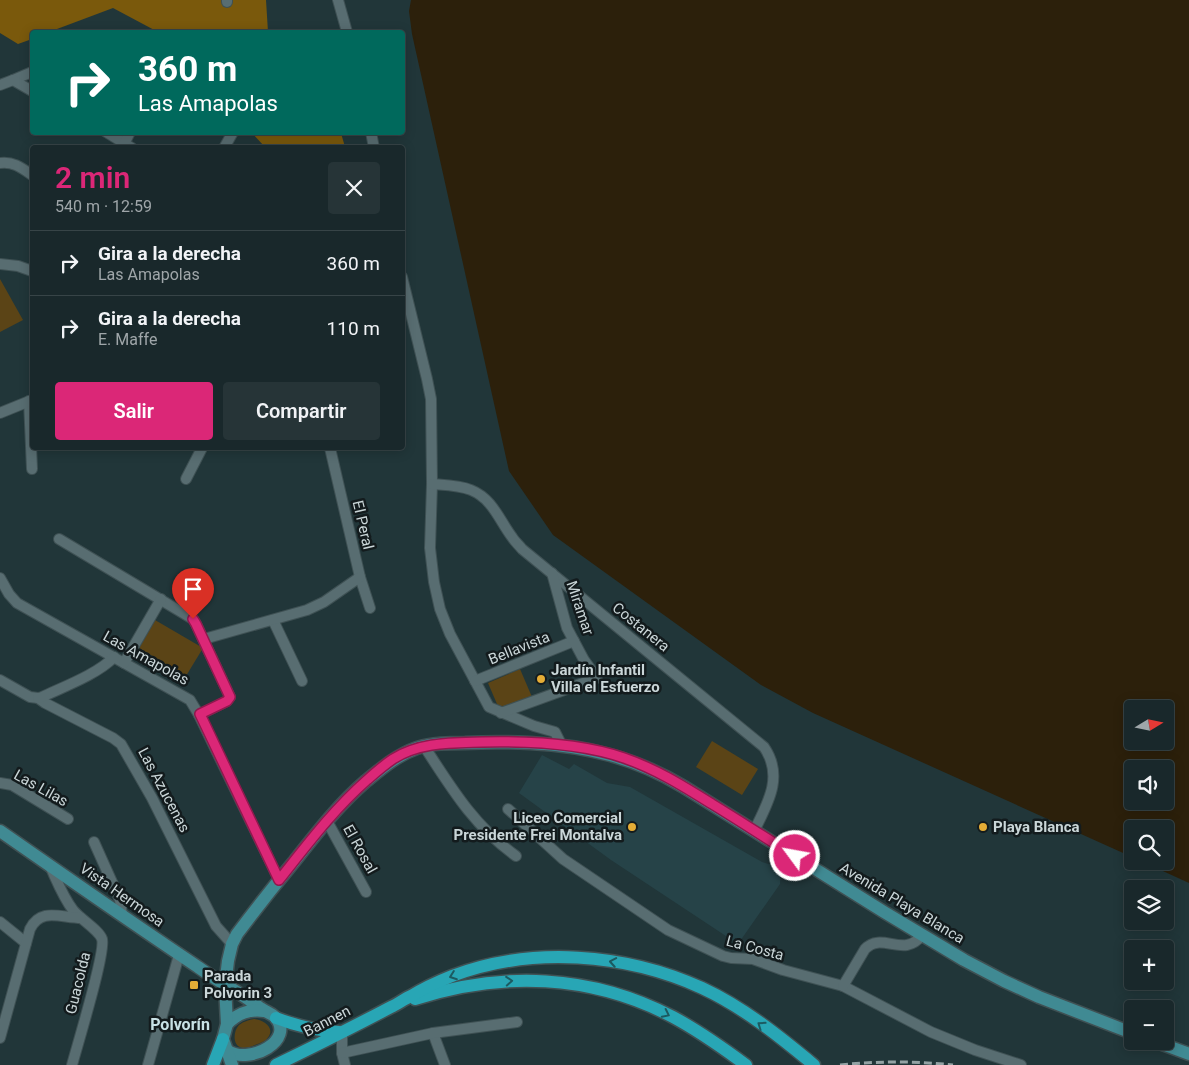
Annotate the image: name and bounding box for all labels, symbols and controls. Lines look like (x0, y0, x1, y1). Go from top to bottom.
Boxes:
text: 360 m (138, 49, 237, 90)
icon: right (55, 50, 120, 115)
text: Las Amapolas (138, 91, 278, 116)
text: 2 min (55, 160, 130, 195)
button: close (328, 162, 380, 214)
text: 540 m · 12:59 (55, 197, 152, 216)
text: Gira a la derecha (98, 242, 241, 265)
icon: right (55, 249, 83, 277)
text: 360 m (327, 252, 380, 275)
text: Las Amapolas (98, 265, 200, 284)
text: Gira a la derecha (98, 307, 241, 330)
icon: right (55, 314, 83, 342)
text: 110 m (327, 317, 380, 340)
text: E. Maffe (98, 330, 157, 349)
button: Salir (55, 382, 213, 440)
button: Compartir (223, 382, 380, 440)
street label: El Peral (349, 499, 377, 551)
pin (172, 568, 214, 619)
icon: arrive (179, 575, 207, 603)
street label: Miramar (562, 579, 598, 637)
street label: Costanera (609, 599, 673, 655)
street label: Las Amapolas (100, 627, 192, 689)
street label: Bellavista (486, 628, 552, 668)
place label: Jardín Infantil Villa el Esfuerzo (551, 661, 660, 696)
marker: Jardín Infantil Villa el Esfuerzo (535, 673, 547, 685)
north arrow (1124, 700, 1174, 750)
map controls (1124, 700, 1174, 1050)
street label: Las Azucenas (134, 745, 194, 835)
button: sound (1124, 760, 1174, 810)
street label: Las Lilas (11, 766, 71, 810)
place label: Liceo Comercial Presidente Frei Montalva (454, 809, 622, 844)
place label: Playa Blanca (993, 818, 1080, 836)
button: search (1124, 820, 1174, 870)
street label: El Rosal (339, 821, 381, 877)
marker: Liceo Comercial Presidente Frei Montalva (626, 821, 638, 833)
marker: Playa Blanca (977, 821, 989, 833)
position arrow (768, 829, 820, 881)
street label: Vista Hermosa (76, 859, 168, 931)
street label: Avenida Playa Blanca (836, 859, 968, 947)
button: layers (1124, 880, 1174, 930)
street label: La Costa (724, 932, 786, 964)
button: + (1124, 940, 1174, 990)
street label: Guacolda (62, 950, 94, 1016)
one-way arrow (609, 957, 618, 967)
place label: Parada Polvorin 3 (204, 967, 272, 1002)
one-way arrow (450, 970, 458, 980)
one-way arrow (505, 976, 513, 987)
marker: Parada Polvorin 3 (188, 979, 200, 991)
button: − (1124, 1000, 1174, 1050)
street label: Bannen (300, 1002, 354, 1040)
one-way arrow (661, 1007, 670, 1018)
district label: Polvorín (150, 1015, 210, 1034)
one-way arrow (758, 1022, 767, 1031)

